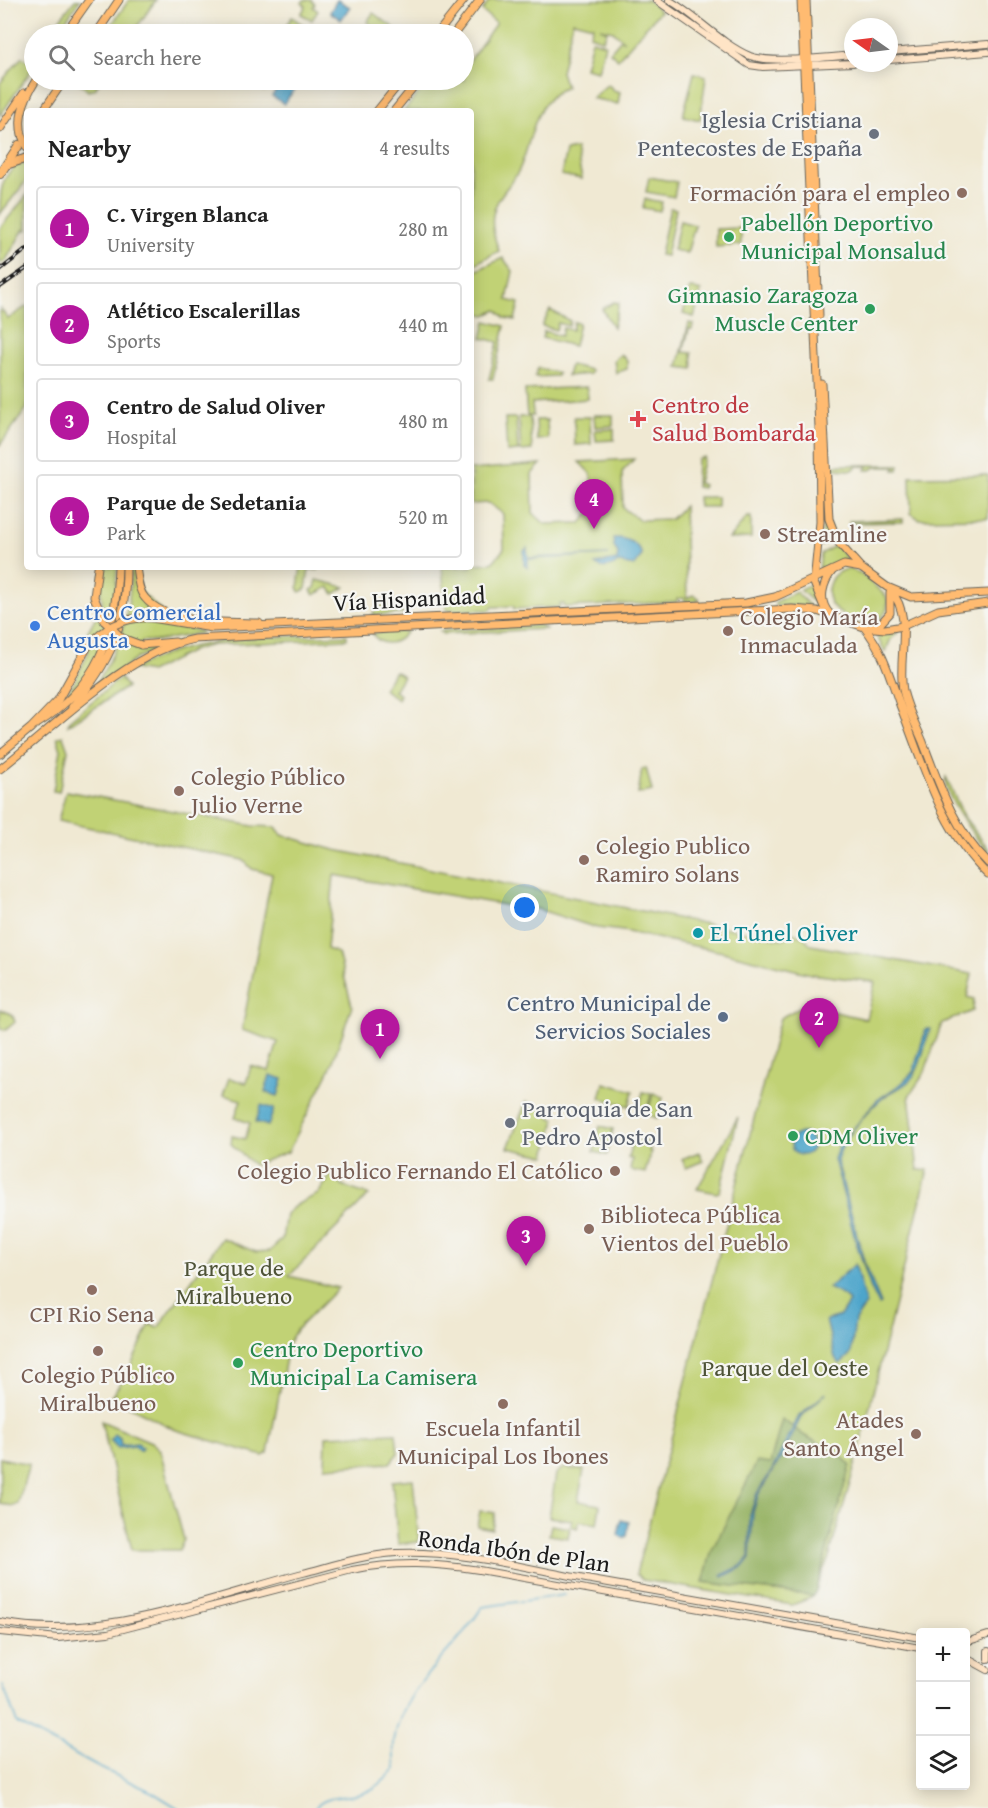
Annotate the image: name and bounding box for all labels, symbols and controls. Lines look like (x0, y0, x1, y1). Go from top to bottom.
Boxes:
north arrow (844, 18, 898, 72)
search box (24, 24, 474, 90)
icon: search (45, 41, 78, 74)
text: Search here (93, 41, 202, 73)
place label: Iglesia Cristiana Pentecostes de España (638, 102, 863, 165)
marker: Iglesia Cristiana Pentecostes de España (867, 127, 881, 141)
text: Nearby (48, 128, 131, 167)
text: 4 results (379, 133, 450, 162)
place label: Formación para el empleo (690, 175, 950, 210)
marker: Formación para el empleo (955, 186, 969, 200)
text: C. Virgen Blanca (107, 198, 269, 230)
place label: Pabellón Deportivo Municipal Monsalud (741, 205, 947, 268)
text: 1 (64, 214, 75, 243)
text: 280 m (398, 214, 448, 243)
text: University (107, 230, 195, 259)
marker: Pabellón Deportivo Municipal Monsalud (722, 230, 736, 244)
place label: Gimnasio Zaragoza Muscle Center (668, 277, 859, 340)
text: Atlético Escalerillas (107, 294, 300, 326)
marker: Gimnasio Zaragoza Muscle Center (863, 302, 877, 316)
text: 2 (64, 310, 75, 339)
text: 440 m (398, 310, 448, 339)
text: Sports (107, 326, 161, 355)
place label: Centro de Salud Bombarda (652, 387, 817, 450)
text: Centro de Salud Oliver (107, 390, 325, 422)
text: 3 (64, 406, 75, 435)
text: 480 m (398, 406, 448, 435)
marker: Centro de Salud Bombarda (629, 410, 647, 428)
text: Hospital (107, 422, 177, 451)
pin: 4 (574, 480, 614, 529)
text: Parque de Sedetania (107, 486, 306, 518)
text: 4 (64, 502, 75, 531)
text: 520 m (398, 502, 448, 531)
place label: Streamline (777, 516, 887, 551)
text: Park (107, 518, 146, 547)
marker: Streamline (758, 527, 772, 541)
street label: Vía Hispanidad (332, 577, 486, 620)
place label: Centro Comercial Augusta (47, 594, 222, 657)
place label: Colegio María Inmaculada (740, 599, 879, 662)
marker: Centro Comercial Augusta (28, 619, 42, 633)
marker: Colegio María Inmaculada (721, 624, 735, 638)
place label: Colegio Público Julio Verne (188, 759, 345, 822)
marker: Colegio Público Julio Verne (172, 784, 186, 798)
place label: Colegio Publico Ramiro Solans (596, 828, 750, 891)
marker: Colegio Publico Ramiro Solans (577, 853, 591, 867)
your location (510, 893, 539, 922)
place label: El Túnel Oliver (710, 915, 858, 950)
marker: El Túnel Oliver (691, 926, 705, 940)
place label: Centro Municipal de Servicios Sociales (507, 985, 711, 1048)
pin: 2 (800, 998, 838, 1048)
pin: 1 (360, 1010, 400, 1059)
marker: Centro Municipal de Servicios Sociales (716, 1010, 730, 1024)
place label: Parroquia de San Pedro Apostol (522, 1091, 693, 1154)
marker: Parroquia de San Pedro Apostol (503, 1116, 517, 1130)
place label: CDM Oliver (805, 1118, 918, 1153)
marker: CDM Oliver (786, 1129, 800, 1143)
place label: Colegio Publico Fernando El Católico (237, 1153, 603, 1188)
marker: Colegio Publico Fernando El Católico (608, 1164, 622, 1178)
place label: Biblioteca Pública Vientos del Pueblo (601, 1197, 788, 1260)
pin: 3 (506, 1216, 546, 1266)
marker: Biblioteca Pública Vientos del Pueblo (582, 1222, 596, 1236)
park label: Parque de Miralbueno (176, 1250, 292, 1313)
marker: CPI Rio Sena (85, 1283, 99, 1297)
place label: CPI Rio Sena (30, 1296, 155, 1331)
place label: Centro Deportivo Municipal La Camisera (250, 1331, 478, 1394)
marker: Colegio Público Miralbueno (91, 1344, 105, 1358)
park label: Parque del Oeste (701, 1350, 869, 1385)
marker: Centro Deportivo Municipal La Camisera (231, 1356, 245, 1370)
place label: Colegio Público Miralbueno (21, 1357, 175, 1420)
marker: Escuela Infantil Municipal Los Ibones (496, 1397, 510, 1411)
place label: Atades Santo Ángel (783, 1402, 904, 1465)
place label: Escuela Infantil Municipal Los Ibones (397, 1410, 609, 1473)
marker: Atades Santo Ángel (909, 1427, 923, 1441)
street label: Ronda Ibón de Plan (416, 1520, 613, 1581)
map controls (916, 1628, 970, 1790)
button: + (916, 1628, 970, 1682)
button: − (916, 1682, 970, 1736)
button: layers (916, 1736, 970, 1790)

